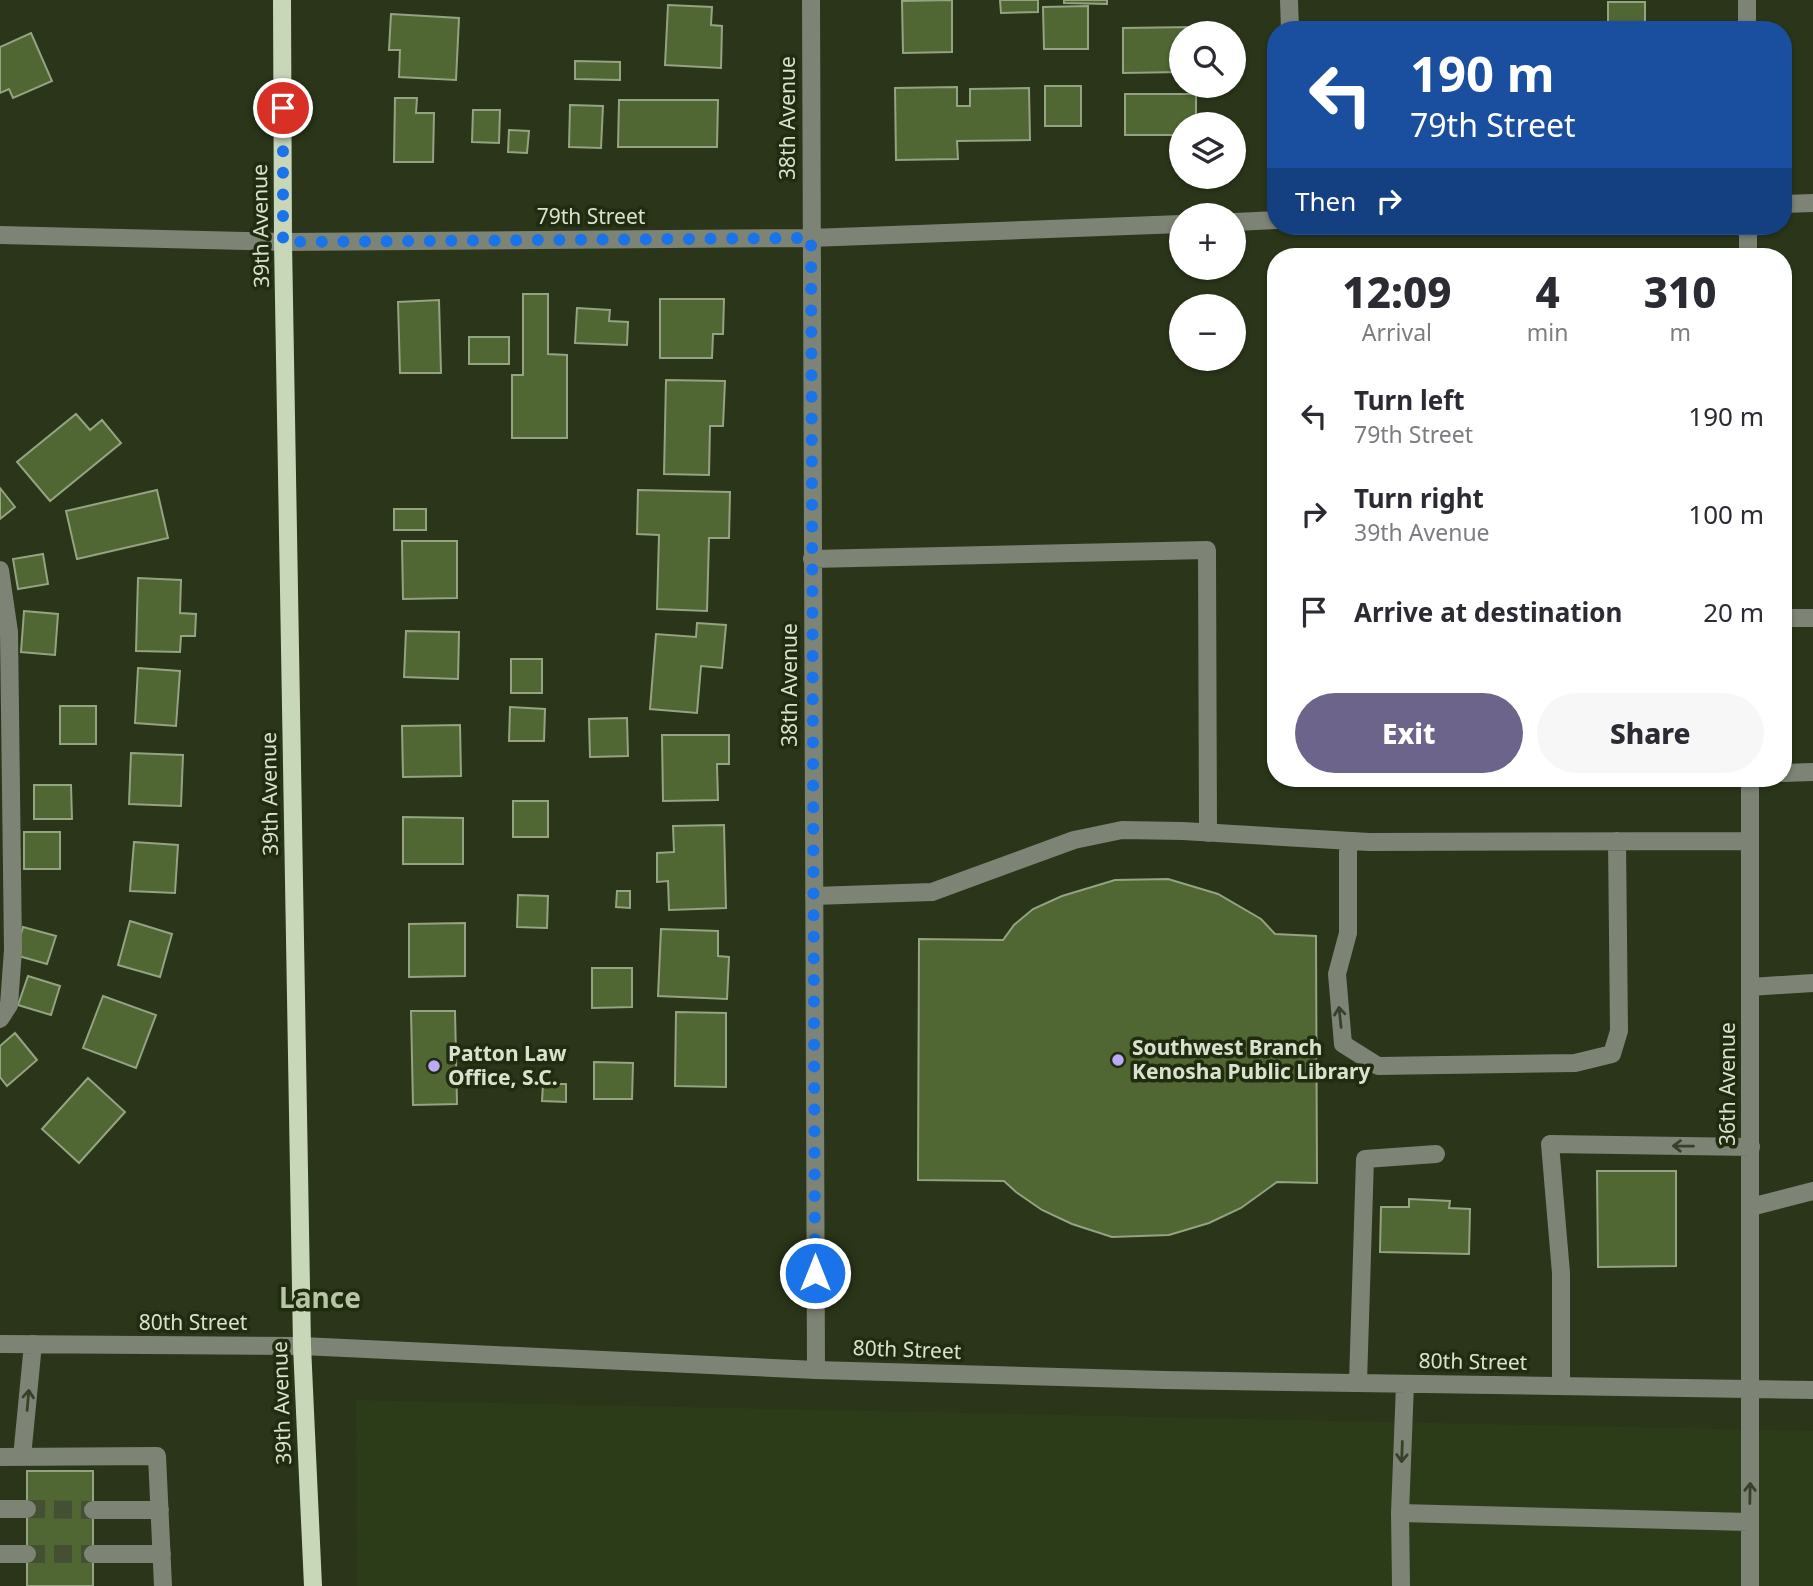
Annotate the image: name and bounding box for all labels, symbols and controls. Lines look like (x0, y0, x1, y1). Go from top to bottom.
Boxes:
map controls (1169, 21, 1246, 371)
button: search (1169, 21, 1246, 98)
text: 190 m (1410, 40, 1555, 106)
icon: left (1295, 49, 1386, 140)
street label: 38th Avenue (773, 56, 801, 180)
pin (253, 78, 313, 138)
icon: arrive (264, 89, 302, 127)
text: 79th Street (1410, 103, 1576, 146)
button: layers (1169, 112, 1246, 189)
street label: 39th Avenue (245, 164, 275, 288)
icon: right (1370, 182, 1408, 220)
text: Then (1295, 183, 1356, 219)
street label: 79th Street (537, 202, 646, 230)
button: + (1169, 203, 1246, 280)
text: 12:09 (1342, 263, 1451, 320)
text: 4 (1535, 263, 1560, 320)
text: 310 (1644, 263, 1717, 320)
button: − (1169, 294, 1246, 371)
text: Arrival (1362, 316, 1432, 348)
text: min (1527, 316, 1568, 348)
text: m (1669, 316, 1691, 348)
text: Turn left (1354, 382, 1465, 418)
icon: left (1295, 397, 1333, 435)
text: 190 m (1688, 398, 1764, 434)
text: 79th Street (1354, 418, 1473, 450)
text: Turn right (1354, 480, 1484, 516)
icon: right (1295, 495, 1333, 533)
text: 100 m (1688, 496, 1764, 532)
text: 39th Avenue (1354, 516, 1490, 548)
icon: arrive (1295, 593, 1333, 631)
text: Arrive at destination (1354, 594, 1623, 630)
text: 20 m (1703, 594, 1764, 630)
street label: 38th Avenue (775, 623, 803, 747)
button: Exit (1295, 693, 1523, 773)
button: Share (1537, 693, 1764, 773)
street label: 39th Avenue (254, 732, 284, 856)
one-way arrow (1334, 1006, 1347, 1029)
street label: 36th Avenue (1713, 1022, 1741, 1146)
place label: Southwest Branch Kenosha Public Library (1132, 1033, 1371, 1085)
place label: Patton Law Office, S.C. (448, 1039, 566, 1091)
marker: Southwest Branch Kenosha Public Library (1110, 1052, 1126, 1068)
marker: Patton Law Office, S.C. (426, 1058, 442, 1074)
one-way arrow (1671, 1139, 1694, 1153)
position arrow (778, 1236, 852, 1310)
district label: Lance (279, 1278, 361, 1316)
street label: 80th Street (139, 1308, 248, 1336)
street label: 80th Street (852, 1333, 962, 1365)
street label: 39th Avenue (265, 1341, 297, 1465)
street label: 80th Street (1418, 1346, 1528, 1376)
one-way arrow (22, 1390, 35, 1412)
one-way arrow (1396, 1440, 1409, 1463)
one-way arrow (1743, 1482, 1756, 1505)

